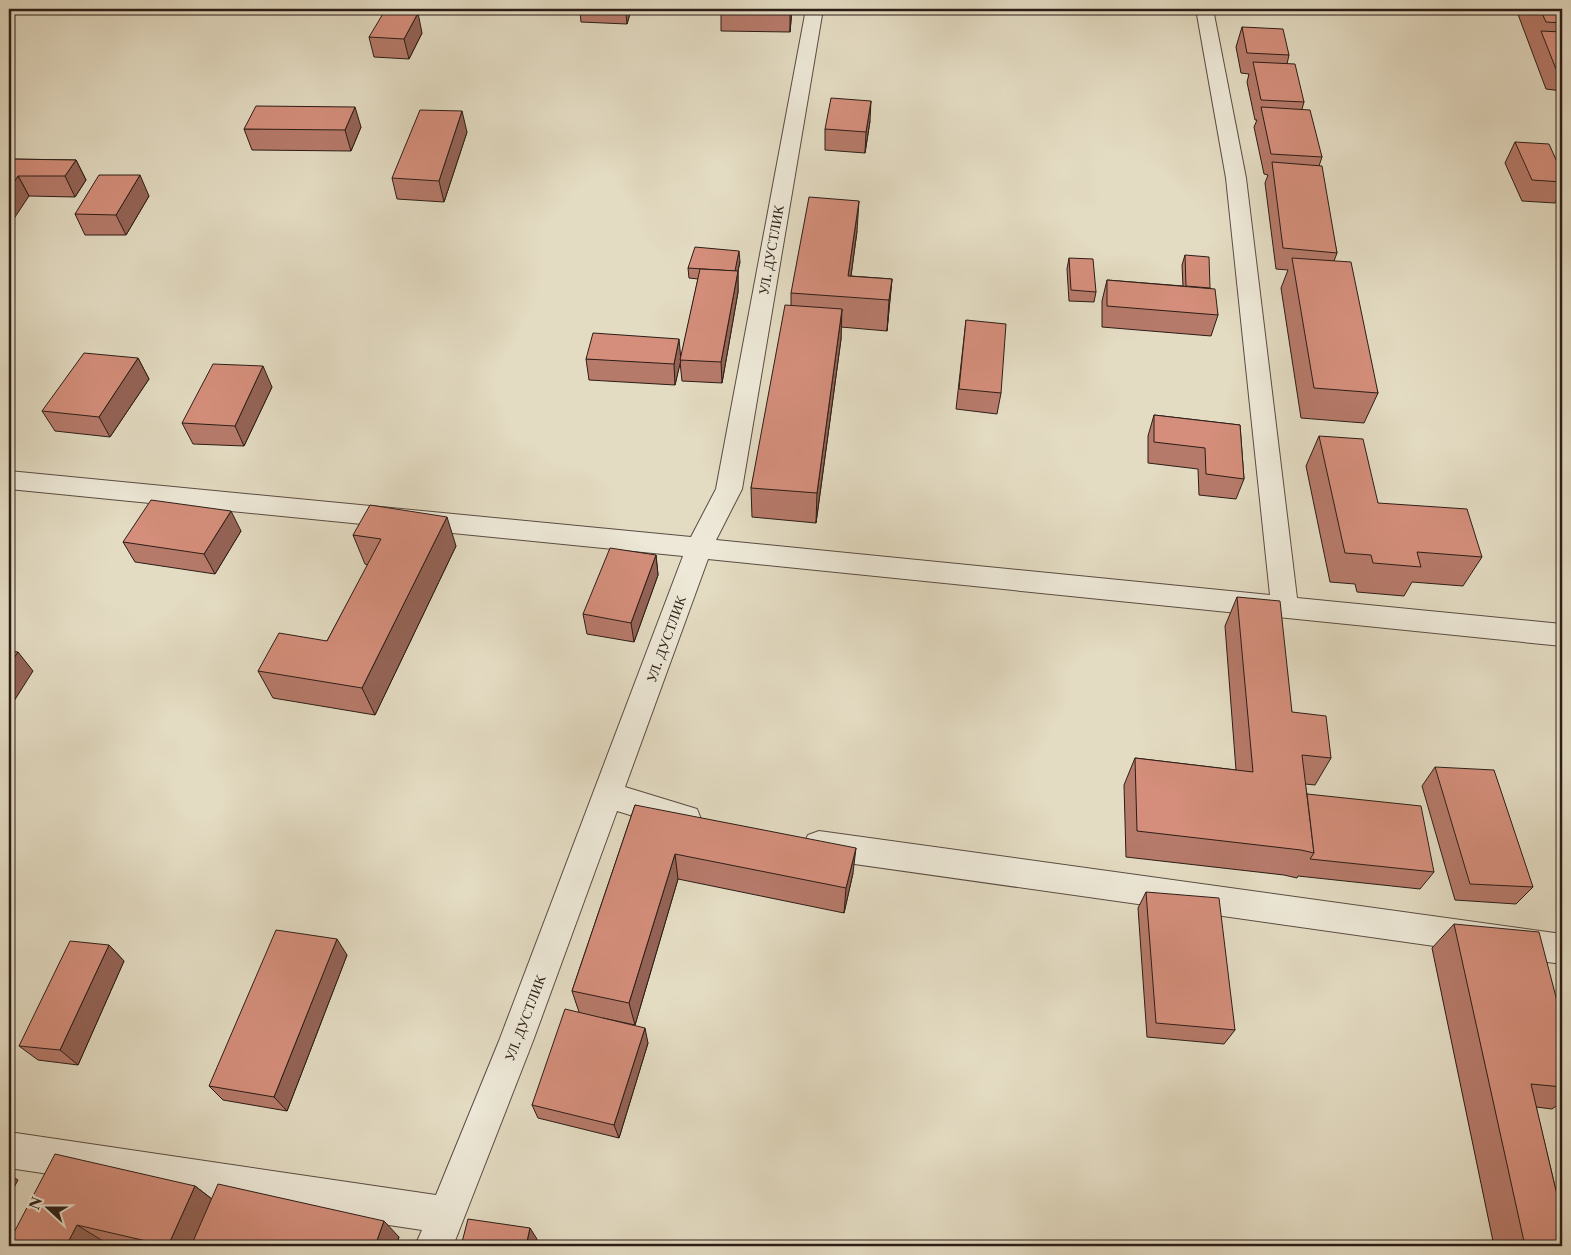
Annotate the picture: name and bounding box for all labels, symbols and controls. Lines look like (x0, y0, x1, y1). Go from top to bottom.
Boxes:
street label: УЛ. ДУСТЛИК (754, 203, 788, 296)
street label: УЛ. ДУСТЛИК (642, 593, 690, 685)
street label: УЛ. ДУСТЛИК (500, 972, 550, 1064)
north arrow (22, 1182, 72, 1232)
text: N (25, 1194, 46, 1212)

